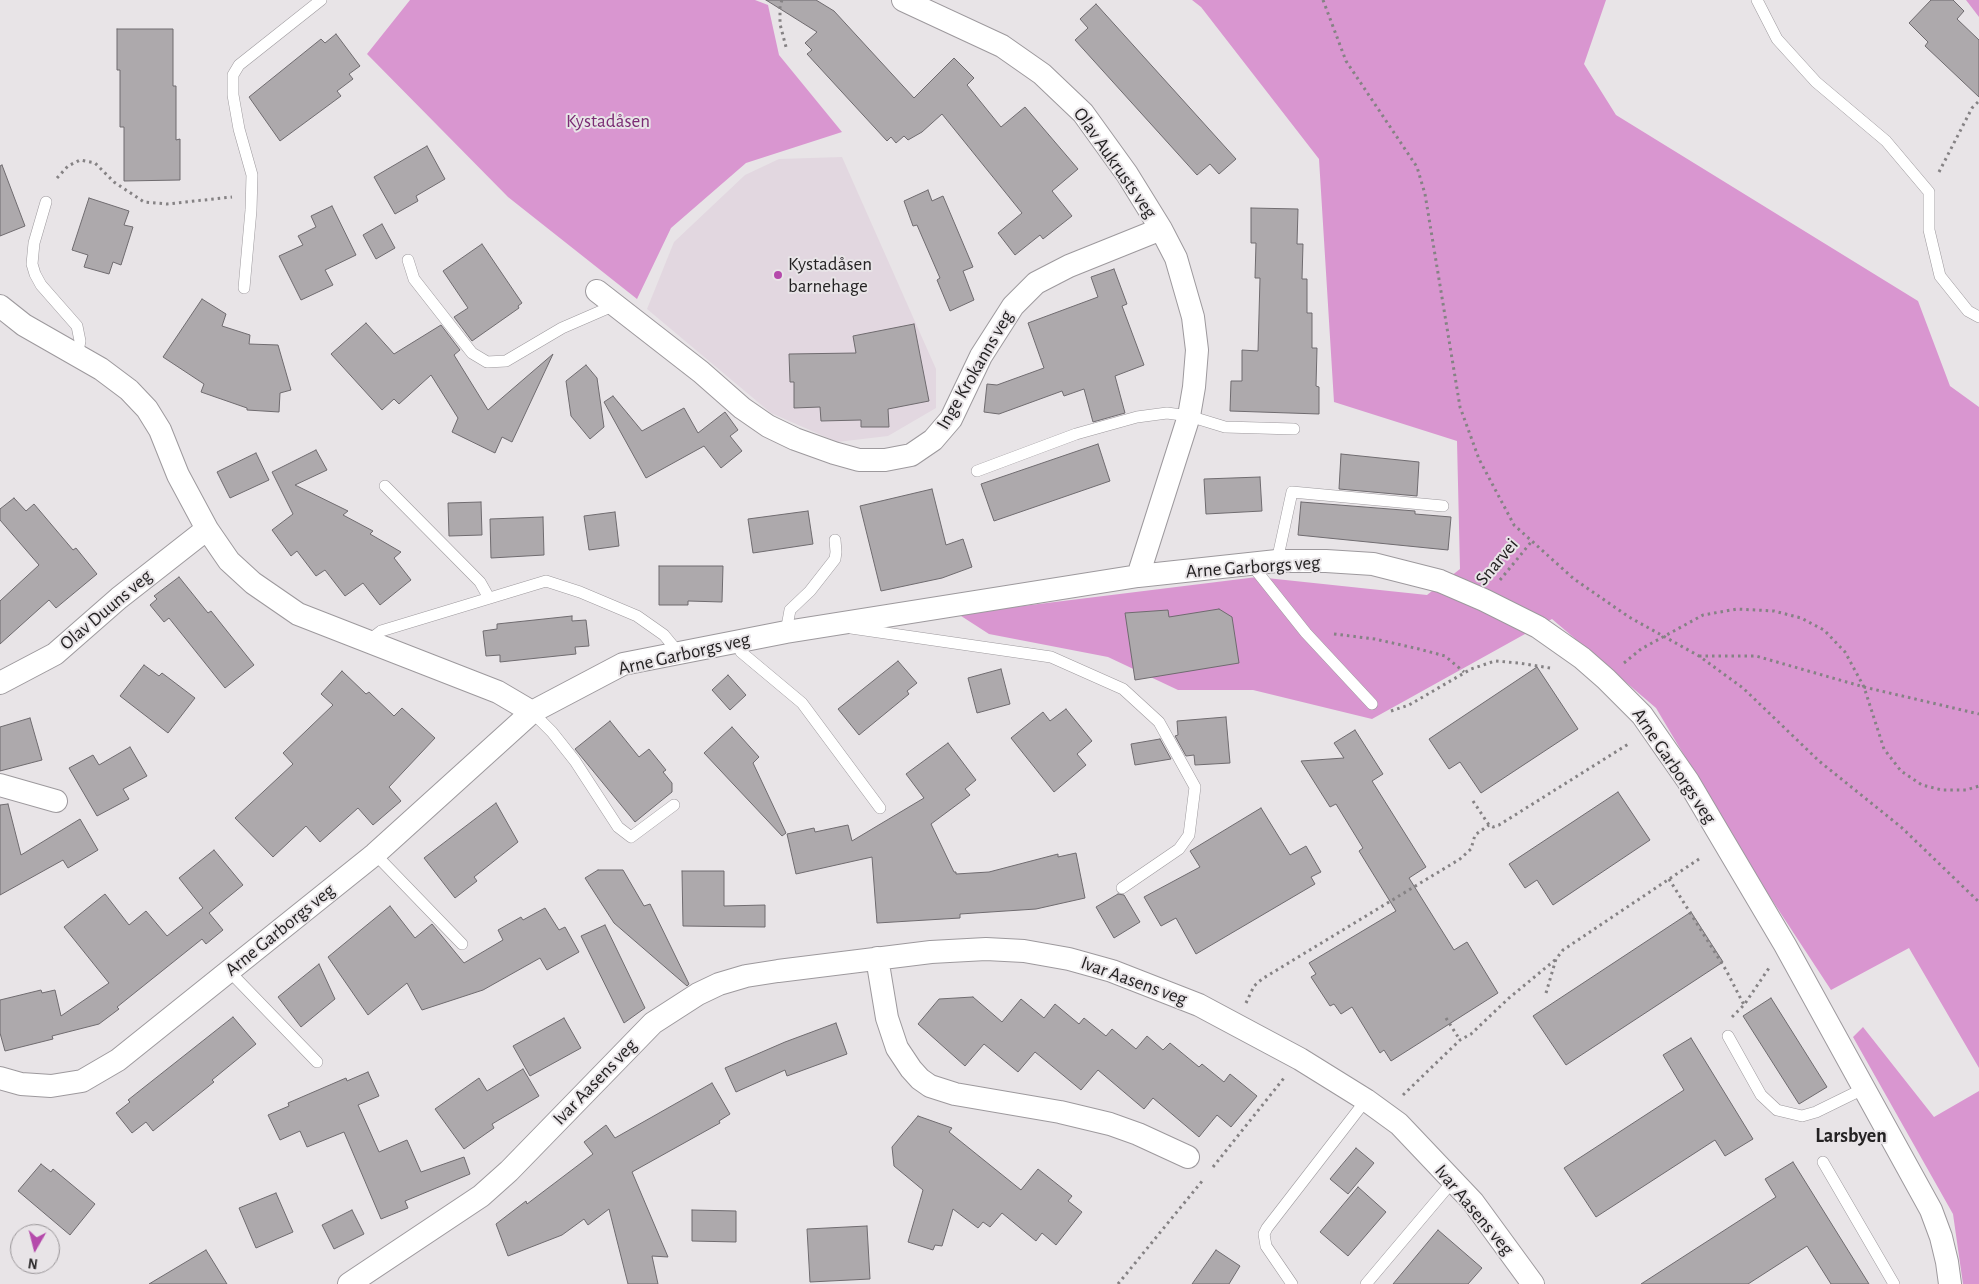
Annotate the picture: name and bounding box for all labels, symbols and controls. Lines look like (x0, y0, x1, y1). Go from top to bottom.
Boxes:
street label: Olav Aukrusts veg (1068, 103, 1162, 223)
park label: Kystadåsen (566, 110, 650, 132)
place label: Kystadåsen barnehage (788, 253, 872, 297)
marker: Kystadåsen barnehage (772, 269, 784, 281)
street label: Inge Krokanns veg (932, 306, 1018, 434)
street label: Snarvei (1471, 534, 1523, 590)
street label: Arne Garborgs veg (1185, 551, 1321, 583)
street label: Olav Duuns veg (55, 565, 157, 655)
street label: Arne Garborgs veg (616, 628, 752, 680)
street label: Arne Garborgs veg (1627, 704, 1721, 828)
street label: Arne Garborgs veg (221, 879, 339, 981)
street label: Ivar Aasens veg (1078, 951, 1190, 1011)
street label: Ivar Aasens veg (548, 1034, 642, 1130)
district label: Larsbyen (1815, 1124, 1887, 1148)
street label: Ivar Aasens veg (1430, 1160, 1518, 1260)
north arrow (10, 1224, 60, 1274)
text: N (27, 1255, 39, 1270)

